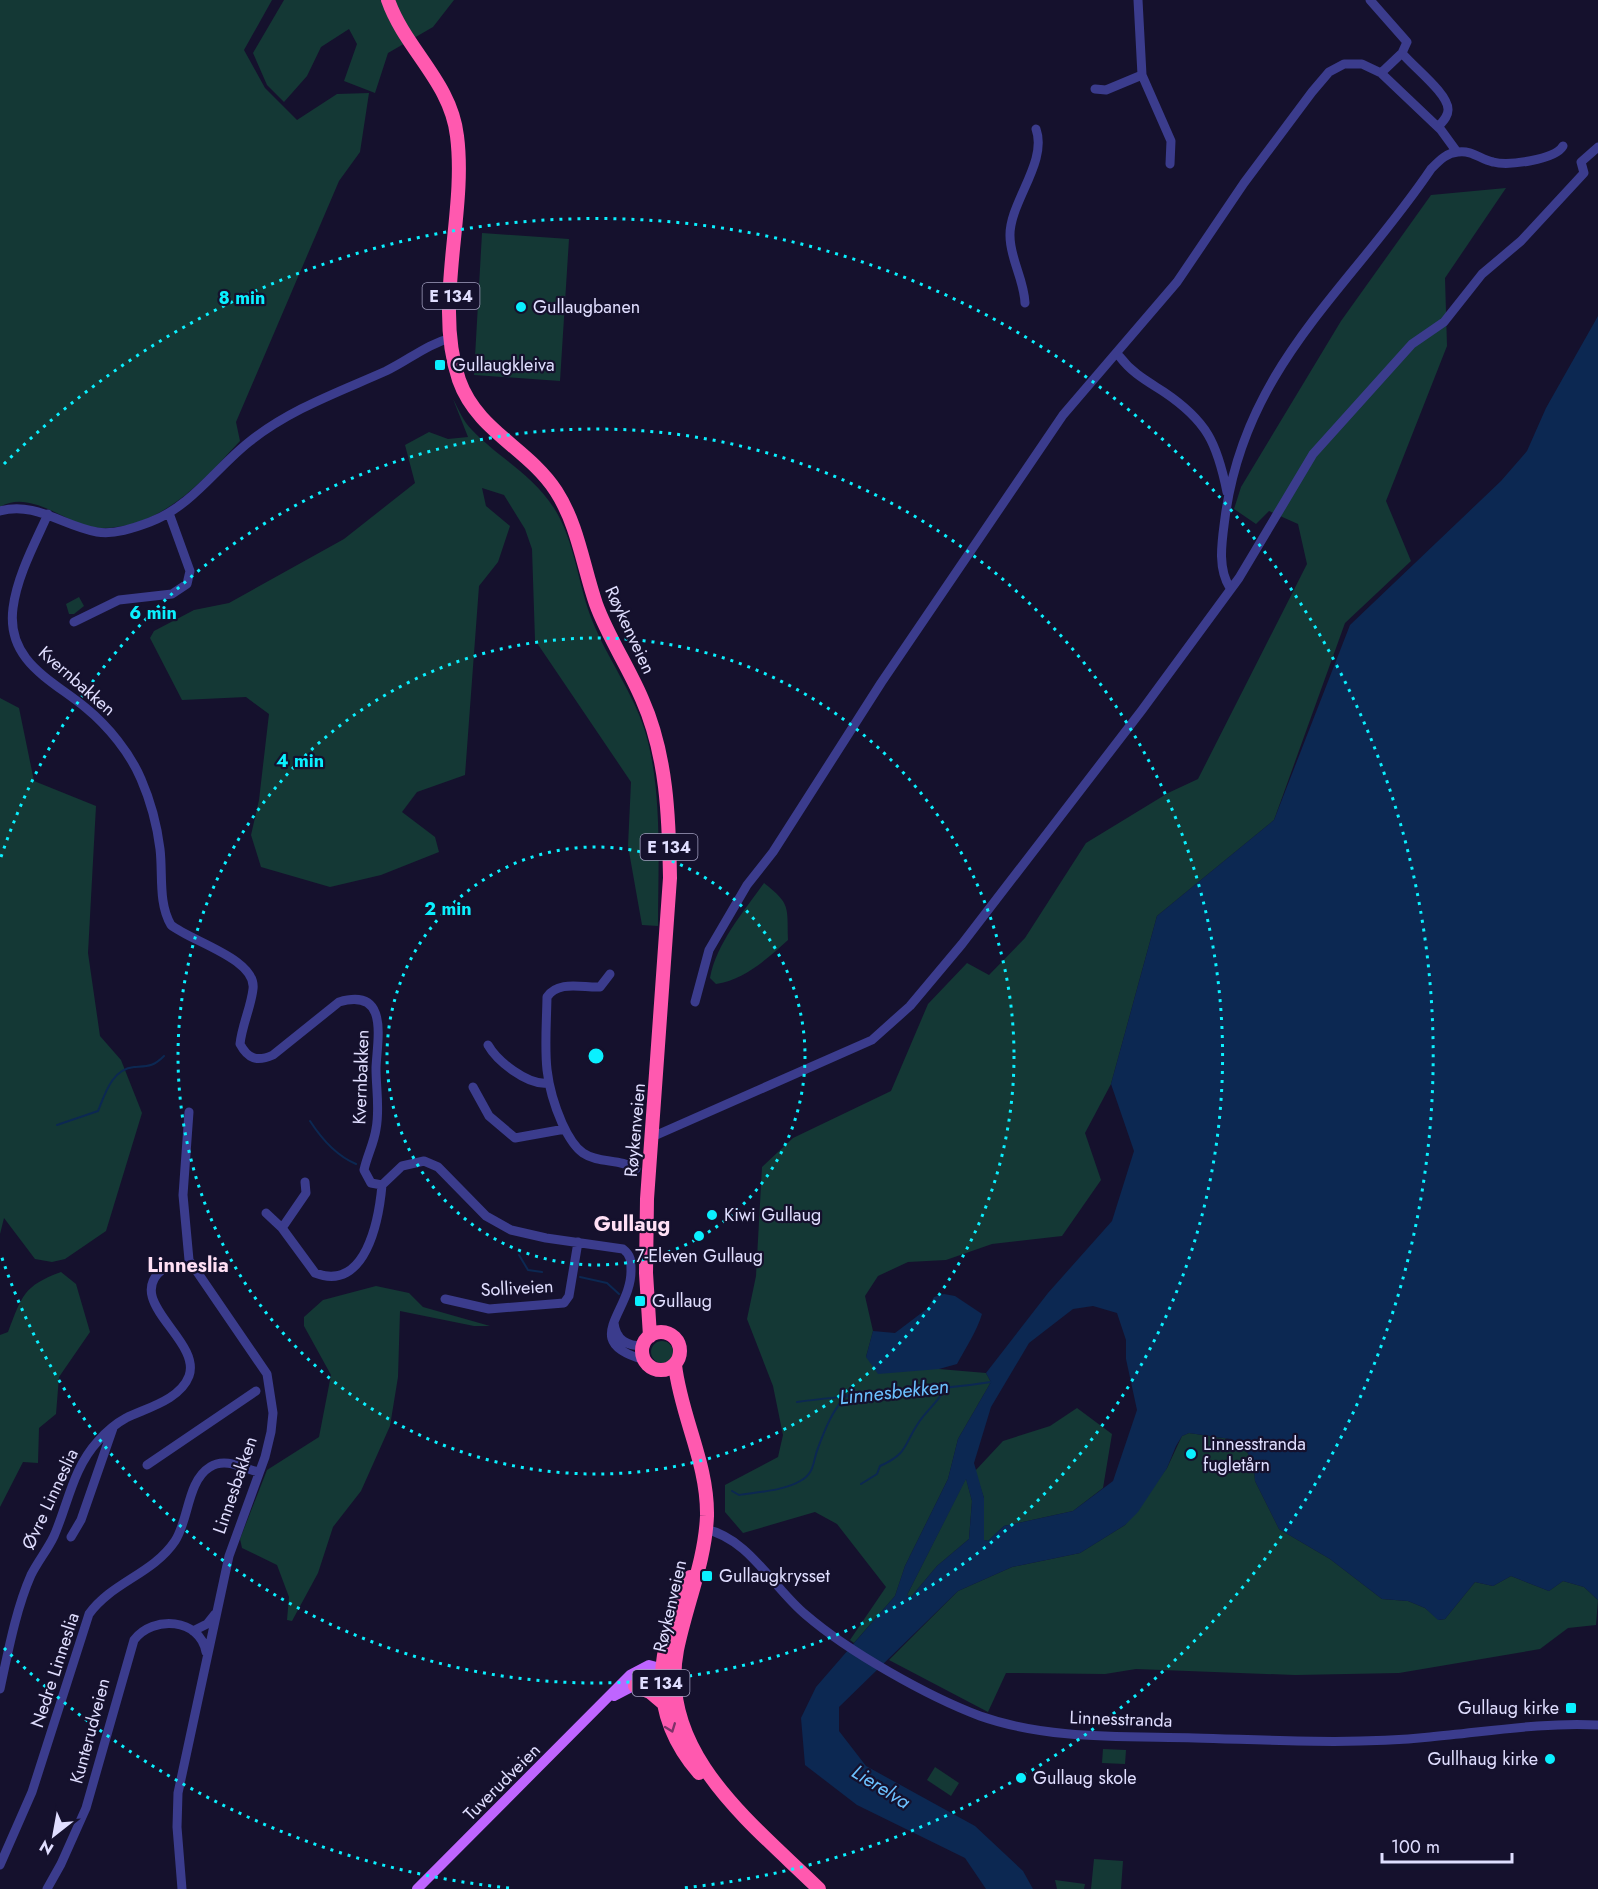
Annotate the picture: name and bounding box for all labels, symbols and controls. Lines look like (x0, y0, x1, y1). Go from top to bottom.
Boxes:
road number: E 134 (422, 283, 480, 309)
text: 8 min (219, 285, 265, 311)
place label: Gullaugbanen (533, 294, 640, 320)
marker: Gullaugbanen (514, 300, 528, 314)
place label: Gullaugkleiva (452, 352, 555, 378)
marker: Gullaugkleiva (433, 358, 447, 372)
street label: Røykenveien (598, 582, 662, 678)
text: 6 min (129, 600, 177, 626)
street label: Kvernbakken (33, 640, 121, 722)
text: 4 min (276, 748, 324, 774)
road number: E 134 (640, 834, 698, 860)
text: 2 min (424, 896, 472, 922)
street label: Kvernbakken (346, 1029, 376, 1125)
centre of rings (586, 1046, 606, 1066)
street label: Røykenveien (618, 1082, 652, 1178)
place label: Kiwi Gullaug (724, 1202, 821, 1228)
marker: Kiwi Gullaug (705, 1208, 719, 1222)
district label: Gullaug (594, 1209, 670, 1239)
marker: 7-Eleven Gullaug (692, 1229, 706, 1243)
place label: 7-Eleven Gullaug (635, 1243, 763, 1269)
district label: Linneslia (147, 1251, 229, 1280)
street label: Solliveien (480, 1273, 554, 1303)
place label: Gullaug (652, 1288, 712, 1314)
marker: Gullaug (633, 1294, 647, 1308)
water label: Linnesbekken (838, 1372, 950, 1412)
place label: Linnesstranda fugletårn (1203, 1431, 1306, 1478)
street label: Linnesbakken (206, 1433, 264, 1537)
street label: Øvre Linneslia (15, 1444, 85, 1554)
marker: Linnesstranda fugletårn (1184, 1447, 1198, 1461)
street label: Røykenveien (647, 1557, 693, 1655)
place label: Gullaugkrysset (719, 1563, 830, 1589)
marker: Gullaugkrysset (700, 1569, 714, 1583)
street label: Nedre Linneslia (24, 1609, 86, 1731)
road number: E 134 (632, 1670, 690, 1696)
street label: Kunterudveien (63, 1675, 117, 1787)
place label: Gullaug kirke (1458, 1695, 1559, 1721)
marker: Gullaug kirke (1564, 1701, 1578, 1715)
street label: Linnesstranda (1069, 1704, 1173, 1734)
one-way arrow (663, 1723, 676, 1733)
street label: Tuverudveien (458, 1738, 546, 1826)
place label: Gullhaug kirke (1427, 1746, 1538, 1772)
marker: Gullhaug kirke (1543, 1752, 1557, 1766)
water label: Lierelva (846, 1758, 916, 1816)
place label: Gullaug skole (1033, 1765, 1137, 1791)
marker: Gullaug skole (1014, 1771, 1028, 1785)
north arrow (24, 1805, 84, 1865)
scale bar (1382, 1826, 1512, 1864)
text: N (35, 1834, 58, 1861)
text: 100 m (1391, 1834, 1440, 1860)

